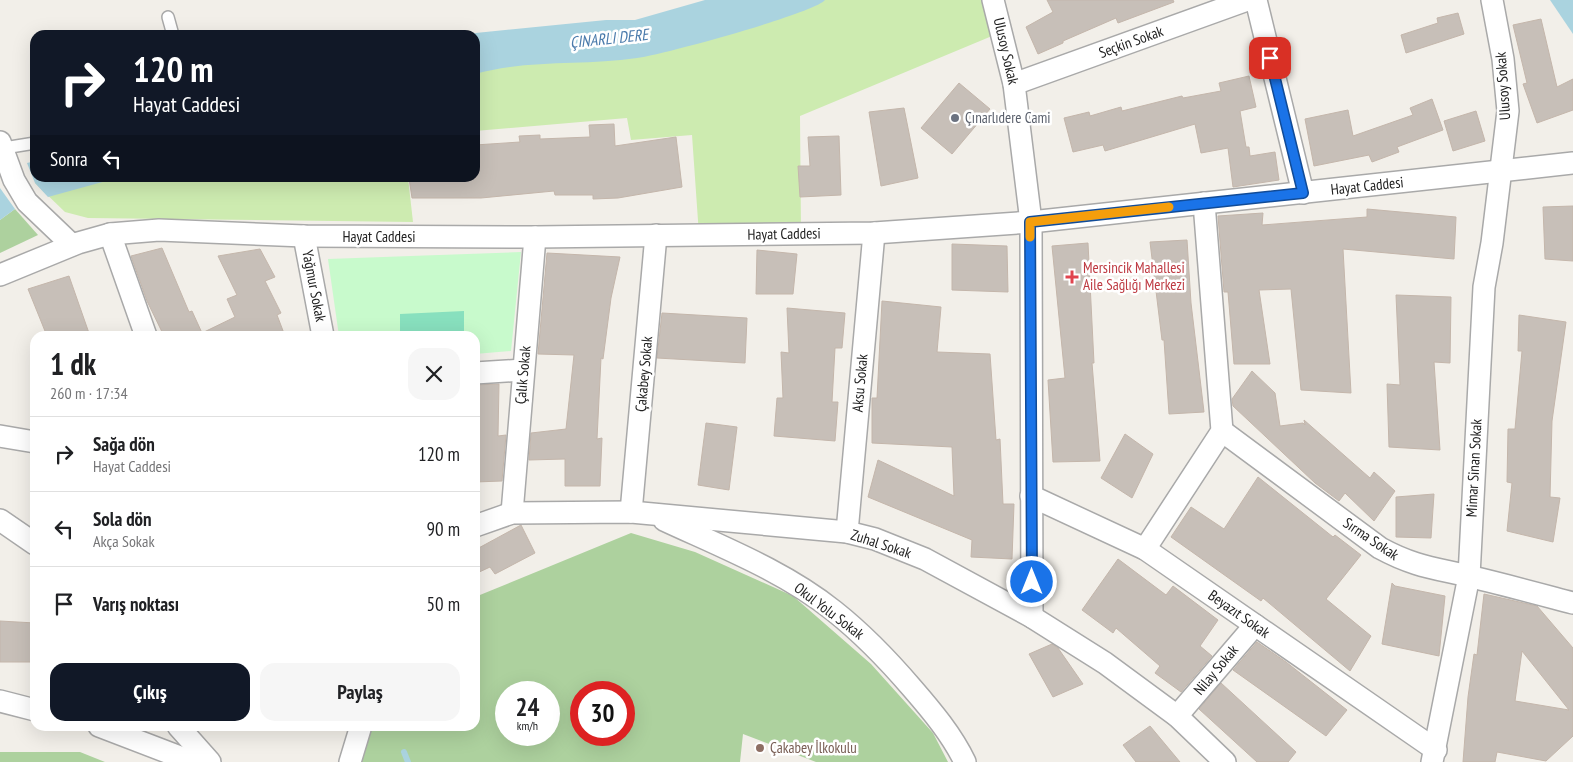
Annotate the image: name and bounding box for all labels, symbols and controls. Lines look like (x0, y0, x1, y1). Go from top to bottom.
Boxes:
street label: Ulusoy Sokak (990, 16, 1023, 86)
street label: Seçkin Sokak (1096, 21, 1166, 62)
water label: ÇINARLI DERE (569, 24, 651, 52)
pin (1249, 37, 1291, 79)
icon: arrive (1256, 44, 1284, 72)
text: 120 m (133, 46, 214, 92)
icon: right (50, 50, 115, 115)
street label: Ulusoy Sokak (1491, 51, 1514, 121)
text: Hayat Caddesi (133, 90, 240, 118)
place label: Çınarlıdere Cami (965, 108, 1050, 127)
marker: Çınarlıdere Cami (949, 112, 961, 124)
icon: left (98, 145, 126, 173)
text: Sonra (50, 147, 88, 171)
street label: Hayat Caddesi (1330, 172, 1404, 199)
street label: Hayat Caddesi (747, 223, 821, 244)
street label: Hayat Caddesi (342, 227, 416, 246)
street label: Yağmur Sokak (298, 248, 331, 323)
place label: Mersincik Mahallesi Aile Sağlığı Merkezi (1083, 258, 1185, 294)
marker: Mersincik Mahallesi Aile Sağlığı Merkezi (1065, 270, 1079, 284)
street label: Çakabey Sokak (631, 335, 656, 413)
text: 1 dk (50, 344, 96, 383)
street label: Çalık Sokak (510, 345, 535, 405)
button: close (408, 348, 460, 400)
street label: Aksu Sokak (848, 353, 872, 413)
text: 260 m · 17:34 (50, 383, 128, 403)
street label: Mimar Sinan Sokak (1461, 418, 1486, 518)
text: Sağa dön (93, 432, 155, 456)
icon: right (50, 440, 78, 468)
text: 120 m (418, 442, 460, 466)
text: Hayat Caddesi (93, 456, 171, 476)
text: Sola dön (93, 507, 152, 531)
street label: Sırma Sokak (1340, 513, 1403, 564)
icon: left (50, 515, 78, 543)
text: 90 m (427, 517, 460, 541)
street label: Zuhal Sokak (848, 525, 914, 562)
text: Akça Sokak (93, 531, 155, 551)
position arrow (1005, 555, 1057, 607)
street label: Okul Yolu Sokak (791, 578, 868, 643)
street label: Beyazıt Sokak (1205, 585, 1274, 642)
icon: arrive (50, 590, 78, 618)
text: Varış noktası (93, 592, 179, 616)
text: 50 m (427, 592, 460, 616)
street label: Nilay Sokak (1189, 641, 1242, 699)
button: Çıkış (50, 663, 250, 721)
button: Paylaş (260, 663, 460, 721)
speed limit sign: 30 (570, 681, 635, 746)
text: 24 (516, 691, 539, 723)
text: km/h (517, 718, 538, 733)
place label: Çakabey İlkokulu (770, 738, 857, 757)
marker: Çakabey İlkokulu (754, 742, 766, 754)

